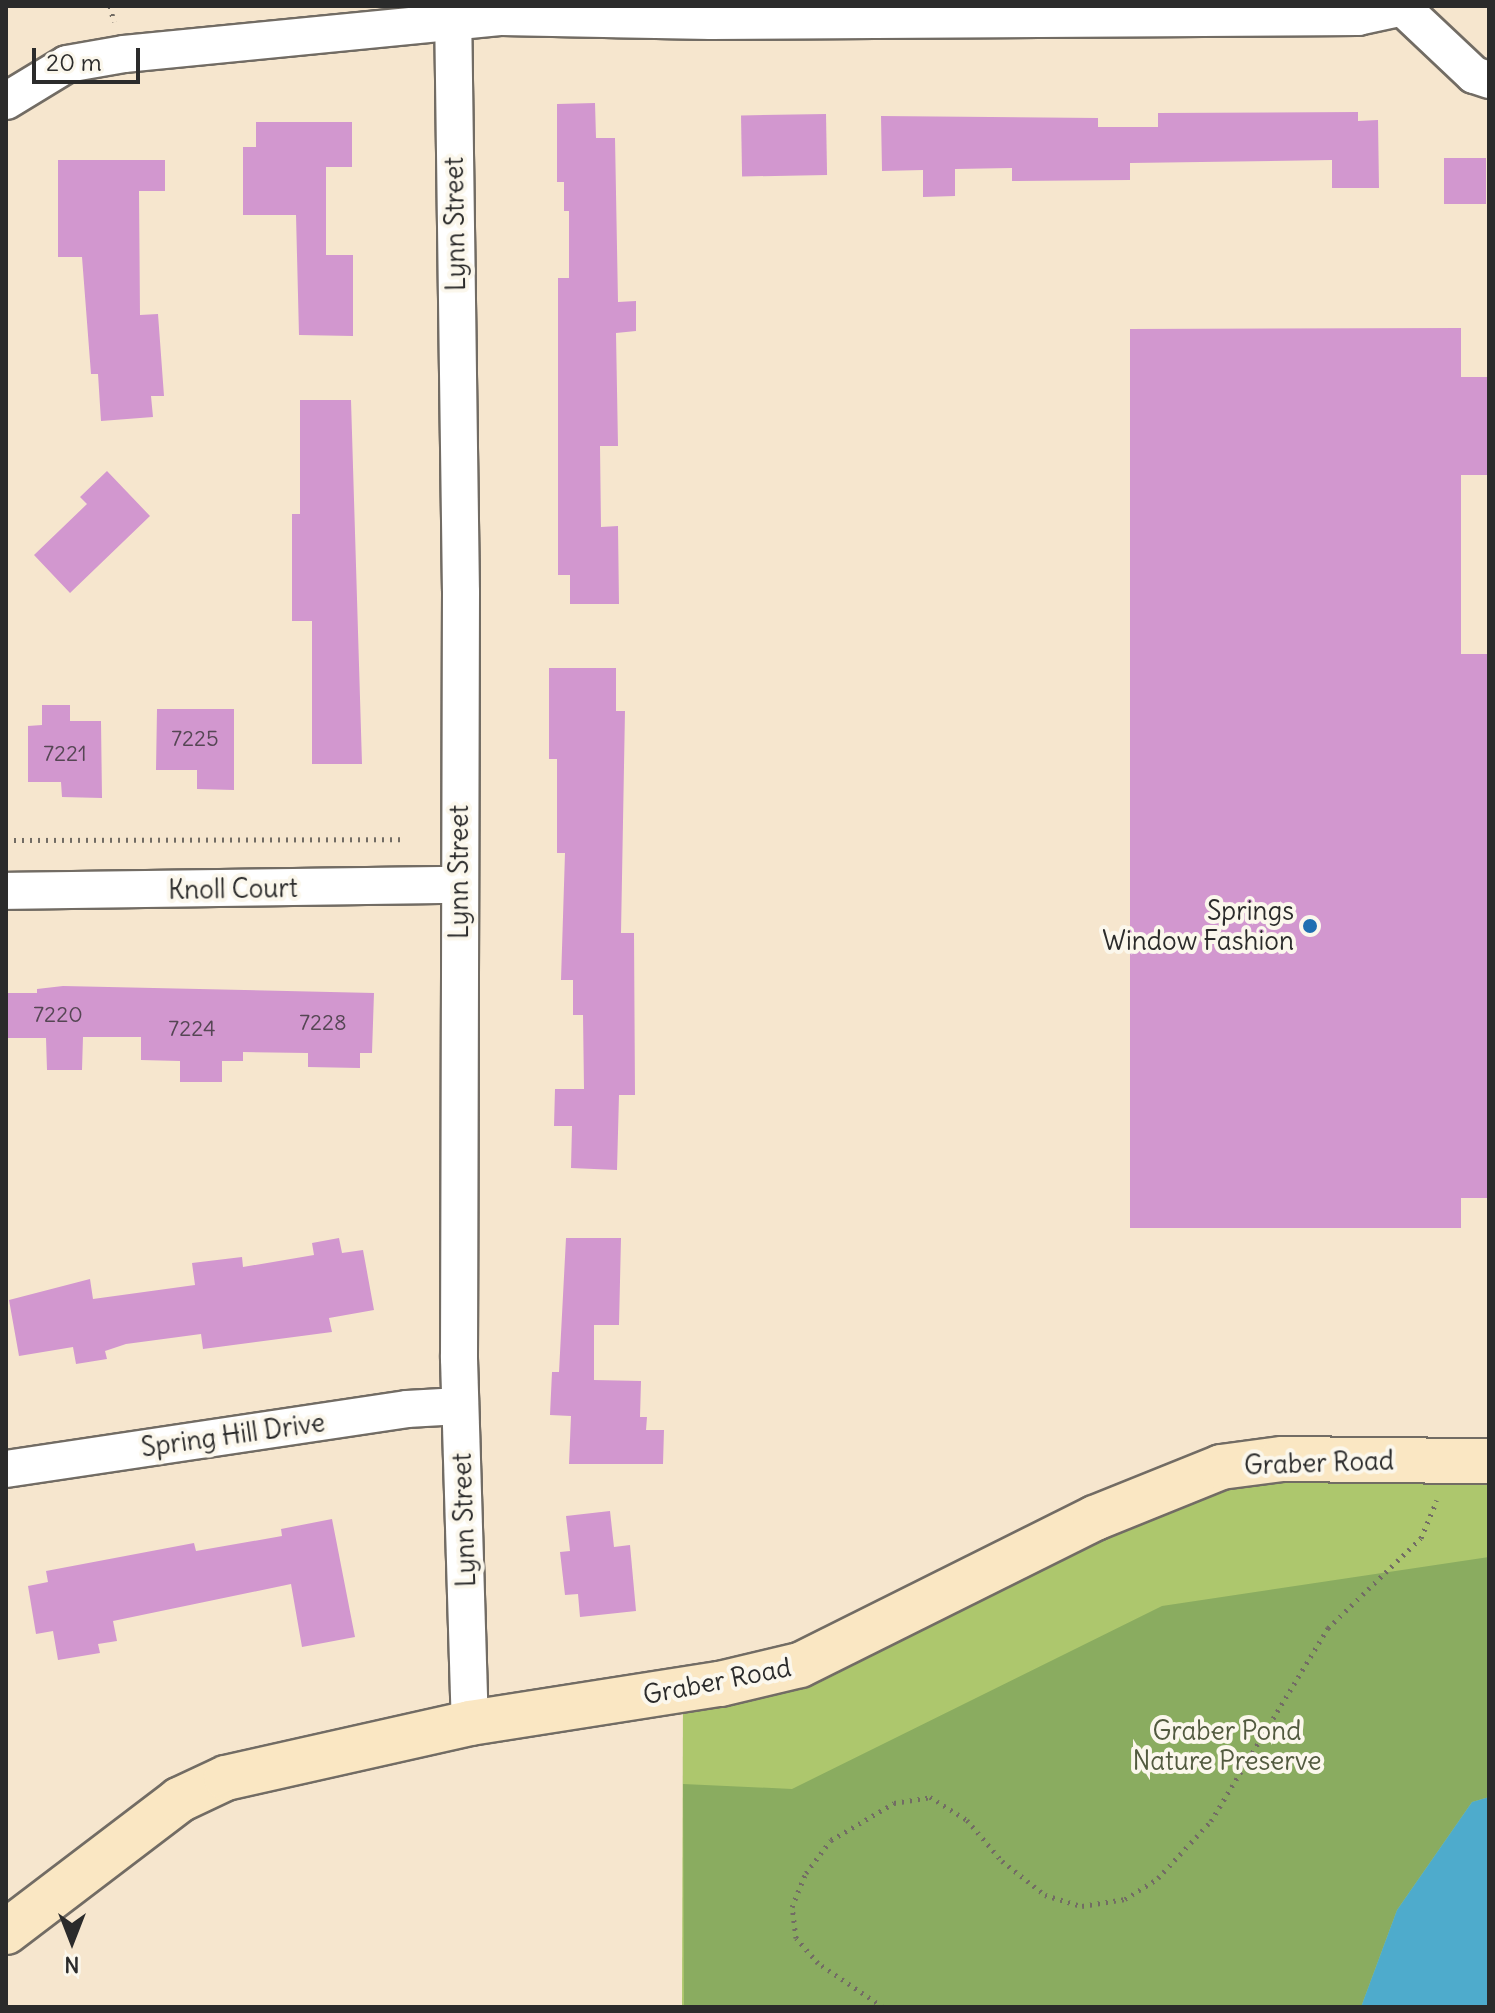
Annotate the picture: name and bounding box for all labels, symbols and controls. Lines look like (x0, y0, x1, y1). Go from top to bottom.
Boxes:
scale bar (36, 32, 144, 82)
text: 20 m (46, 47, 102, 77)
street label: Lynn Street (438, 157, 472, 291)
house number: 7225 (171, 726, 219, 752)
house number: 7221 (43, 741, 87, 767)
street label: Lynn Street (443, 805, 475, 939)
street label: Knoll Court (168, 872, 298, 906)
place label: Springs Window Fashion (1102, 895, 1294, 956)
marker: Springs Window Fashion (1301, 917, 1319, 935)
house number: 7220 (33, 1002, 83, 1028)
house number: 7228 (299, 1010, 347, 1036)
house number: 7224 (168, 1016, 216, 1042)
street label: Spring Hill Drive (139, 1407, 327, 1463)
street label: Graber Road (1243, 1445, 1395, 1481)
street label: Lynn Street (446, 1452, 482, 1588)
street label: Graber Road (640, 1651, 794, 1711)
park label: Graber Pond Nature Preserve (1132, 1715, 1322, 1776)
north arrow (32, 1901, 112, 1981)
text: N (64, 1951, 80, 1979)

